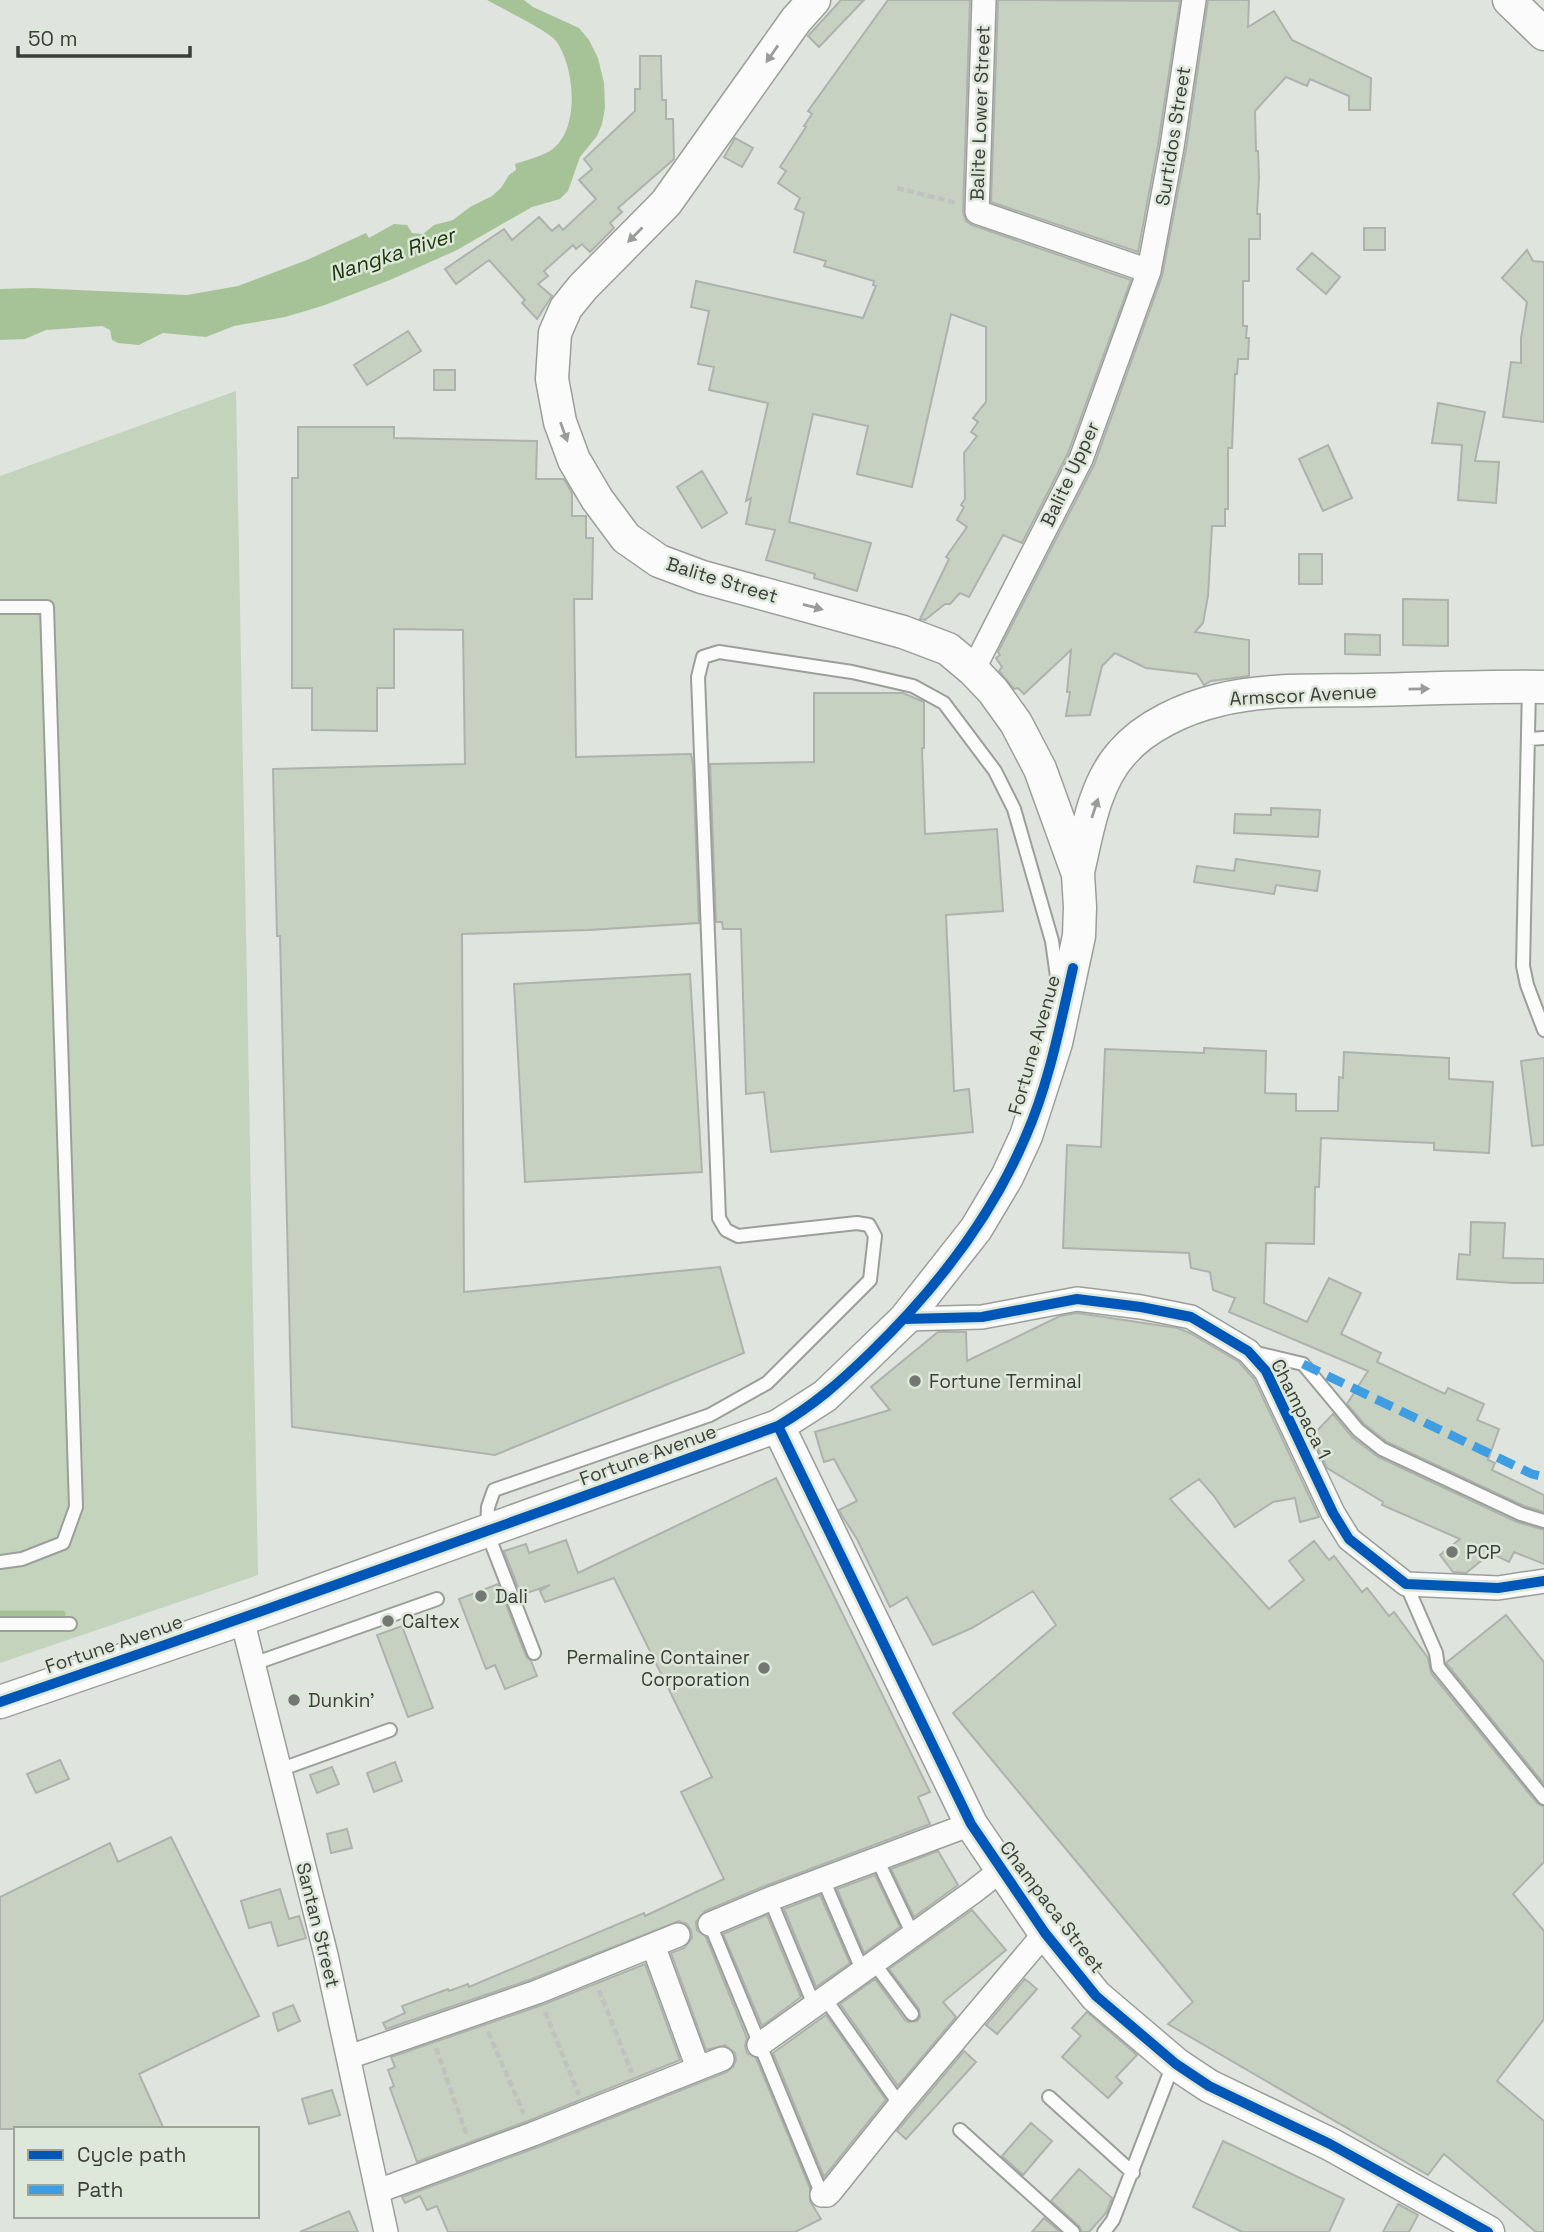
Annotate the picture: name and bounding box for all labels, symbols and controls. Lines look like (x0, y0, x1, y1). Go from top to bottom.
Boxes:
scale bar (18, 14, 189, 58)
text: 50 m (28, 25, 78, 52)
street label: Balite Lower Street (964, 25, 996, 201)
one-way arrow (765, 45, 779, 63)
street label: Surtidos Street (1150, 65, 1196, 207)
water label: Nangka River (326, 220, 460, 287)
one-way arrow (627, 226, 643, 243)
street label: Balite Upper (1035, 418, 1105, 530)
one-way arrow (558, 421, 569, 442)
street label: Balite Street (663, 551, 781, 609)
one-way arrow (803, 602, 825, 613)
street label: Armscor Avenue (1229, 679, 1377, 711)
one-way arrow (1409, 683, 1431, 695)
one-way arrow (1090, 797, 1100, 818)
street label: Fortune Avenue (1002, 972, 1066, 1118)
street label: Champaca 1 (1265, 1355, 1337, 1463)
place label: Fortune Terminal (929, 1369, 1082, 1394)
marker: Fortune Terminal (907, 1373, 923, 1389)
street label: Fortune Avenue (576, 1419, 720, 1491)
place label: PCP (1466, 1540, 1501, 1565)
marker: PCP (1444, 1544, 1460, 1560)
place label: Dali (495, 1584, 528, 1609)
marker: Dali (473, 1588, 489, 1604)
street label: Fortune Avenue (42, 1609, 186, 1679)
place label: Caltex (402, 1609, 460, 1634)
marker: Caltex (380, 1613, 396, 1629)
place label: Permaline Container Corporation (566, 1645, 750, 1692)
marker: Permaline Container Corporation (756, 1660, 772, 1676)
place label: Dunkin' (308, 1688, 375, 1713)
marker: Dunkin' (286, 1692, 302, 1708)
street label: Champaca Street (994, 1836, 1110, 1978)
street label: Santan Street (290, 1860, 346, 1990)
legend (14, 2127, 259, 2218)
text: Cycle path (77, 2141, 186, 2168)
text: Path (77, 2176, 123, 2203)

